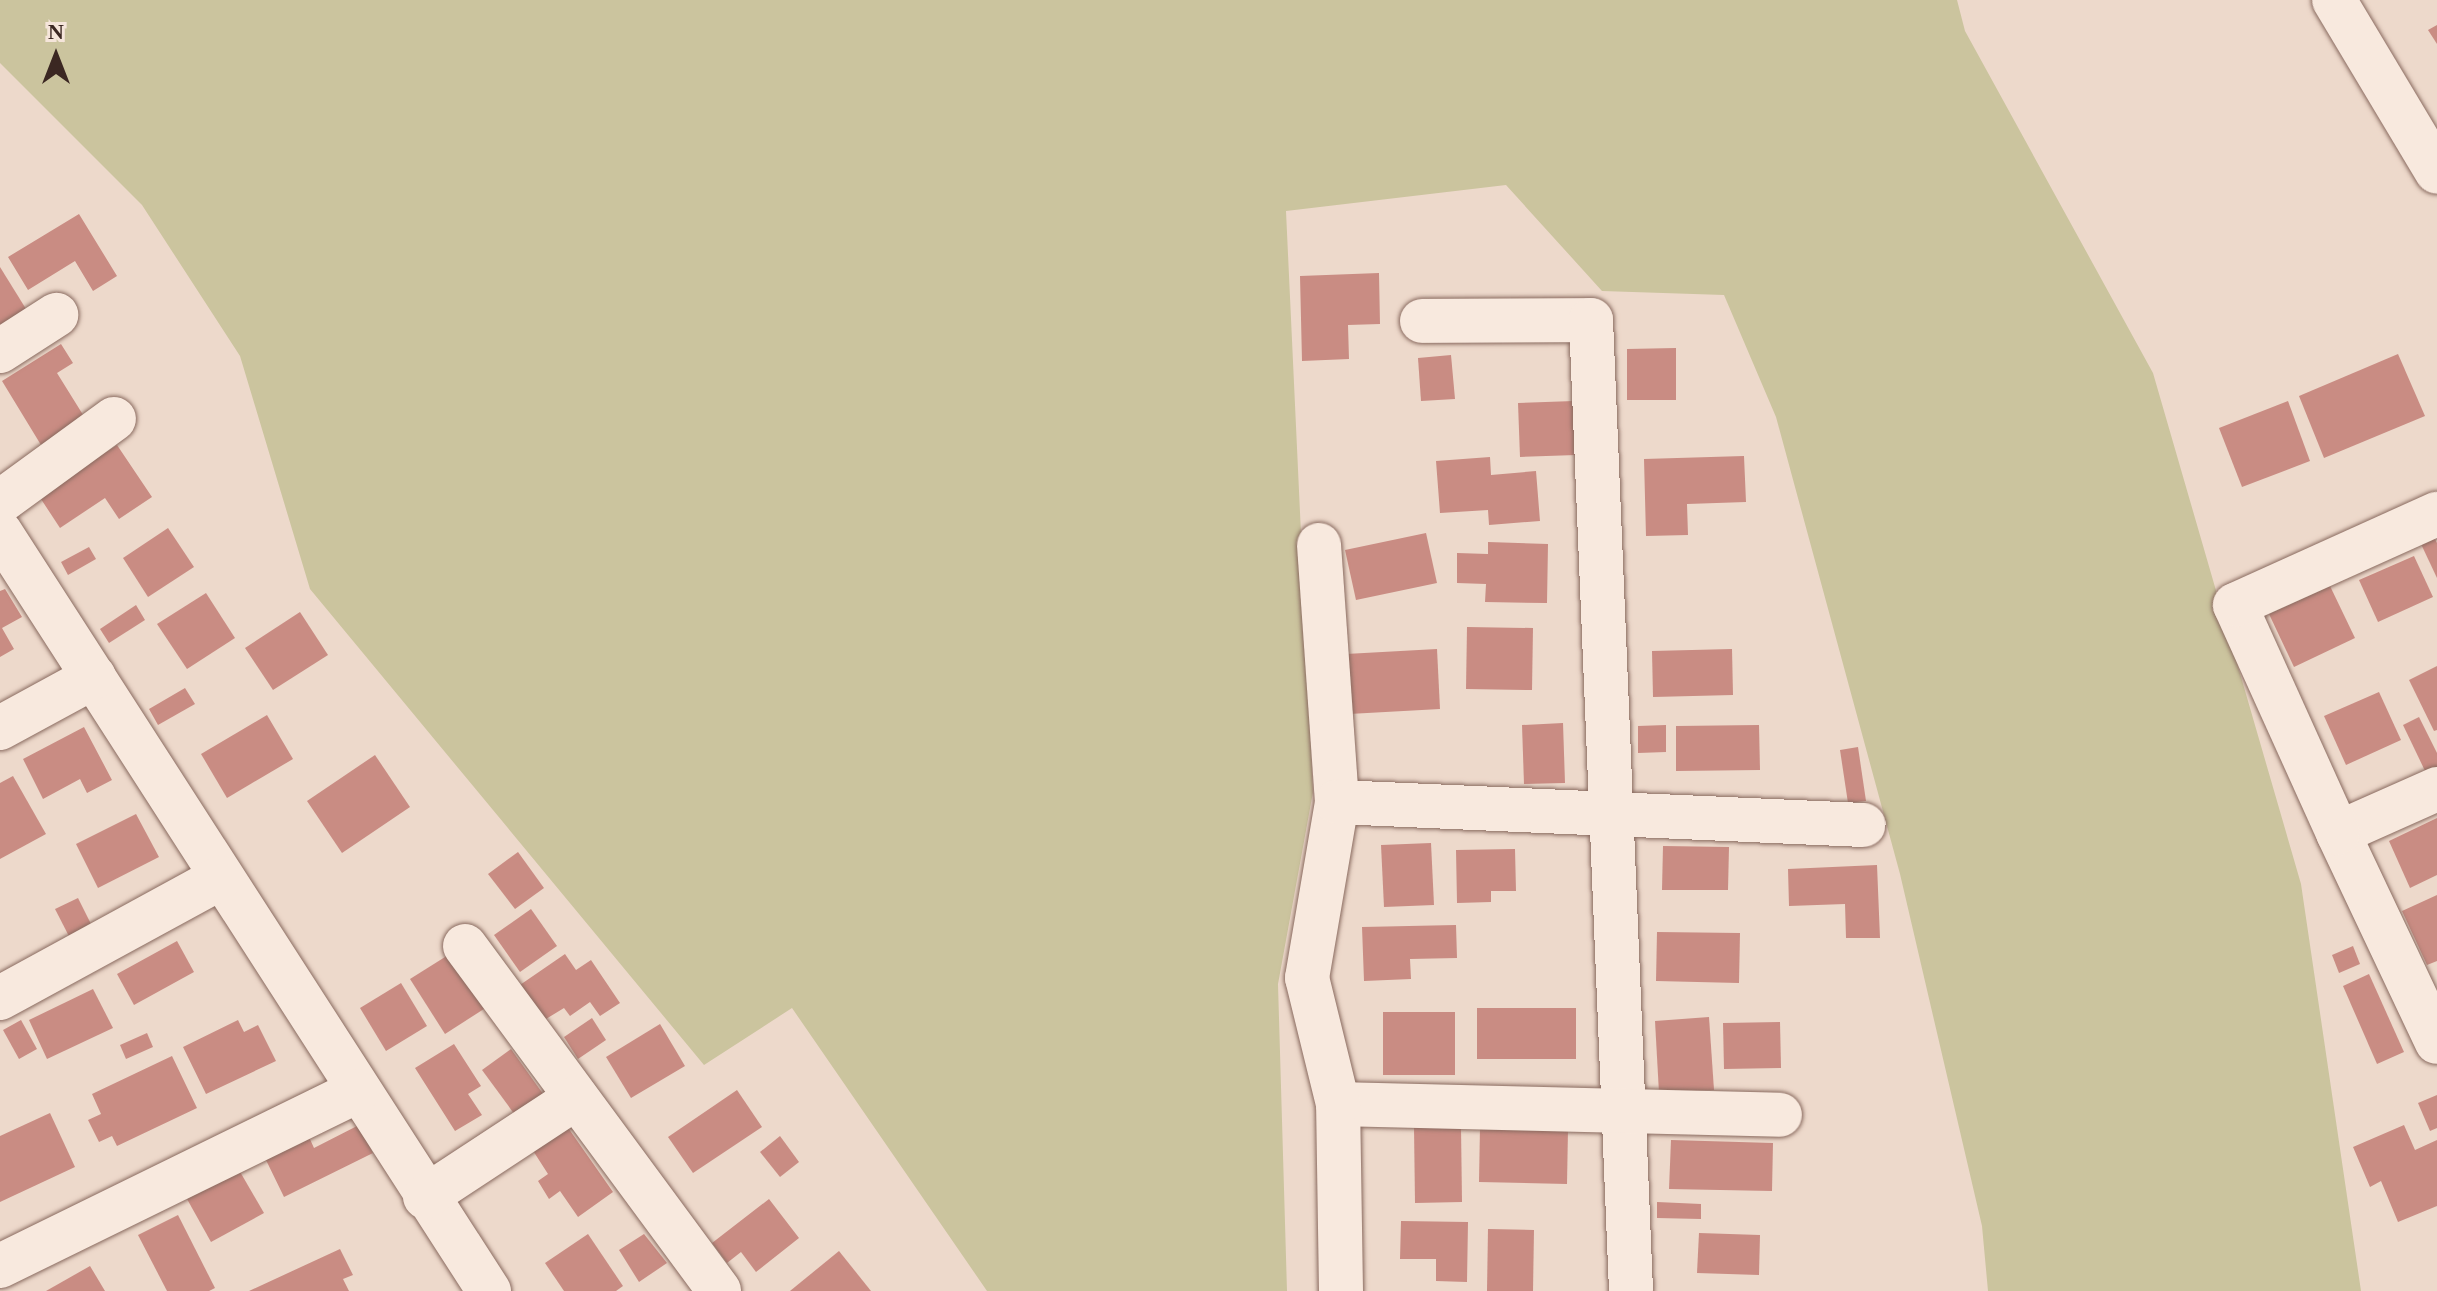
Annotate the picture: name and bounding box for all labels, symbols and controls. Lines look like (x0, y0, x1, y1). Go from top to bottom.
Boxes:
north arrow (16, 16, 96, 96)
text: N (48, 19, 64, 44)

